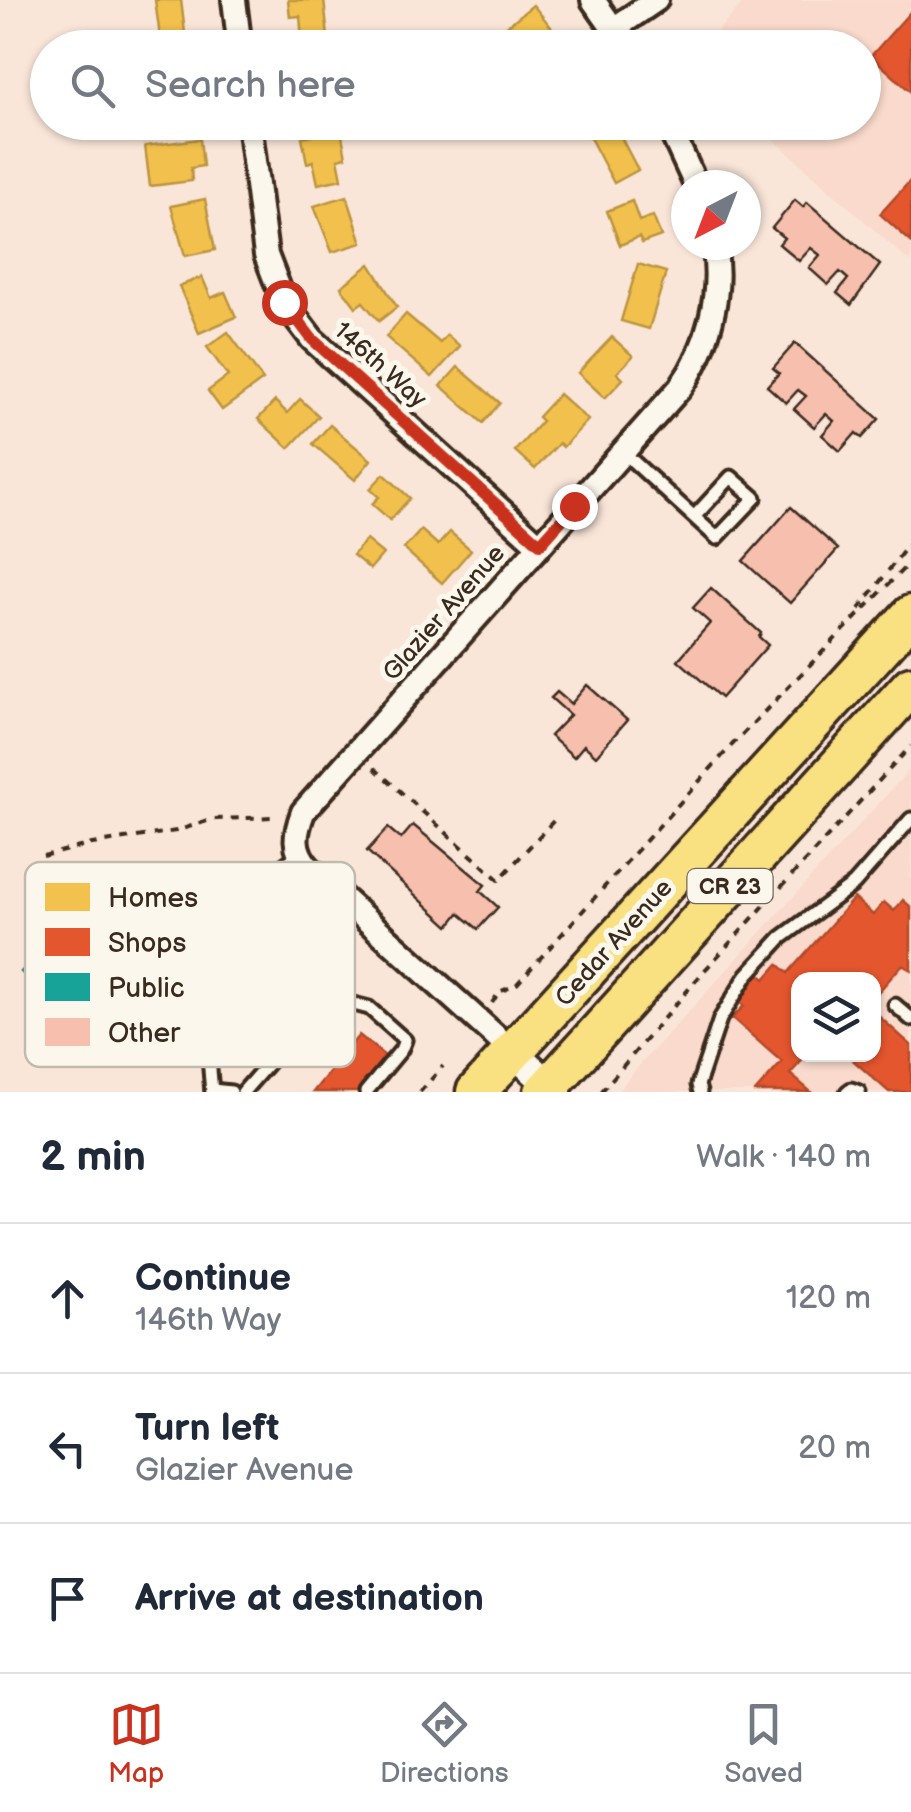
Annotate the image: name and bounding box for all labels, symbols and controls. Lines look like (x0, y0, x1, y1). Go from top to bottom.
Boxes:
search box (30, 30, 881, 140)
icon: search (65, 58, 120, 113)
text: Search here (145, 63, 356, 108)
north arrow (671, 170, 761, 260)
route start (262, 280, 308, 326)
street label: 146th Way (327, 315, 433, 415)
route end (552, 484, 598, 530)
street label: Glazier Avenue (376, 538, 512, 688)
legend (25, 862, 355, 1067)
road number: CR 23 (688, 869, 772, 903)
street label: Cedar Avenue (549, 873, 680, 1013)
text: Homes (108, 882, 198, 915)
text: Shops (108, 927, 187, 960)
text: Public (108, 972, 185, 1005)
map controls (791, 972, 881, 1062)
button: layers (791, 972, 881, 1062)
text: Other (108, 1017, 181, 1050)
text: 2 min (40, 1132, 146, 1183)
text: Walk · 140 m (696, 1138, 871, 1177)
text: Continue (135, 1256, 291, 1301)
icon: ahead (40, 1271, 95, 1326)
text: 120 m (786, 1279, 871, 1318)
text: 146th Way (135, 1301, 281, 1340)
text: Turn left (135, 1406, 279, 1451)
icon: left (40, 1421, 95, 1476)
text: 20 m (798, 1429, 871, 1468)
text: Glazier Avenue (135, 1451, 353, 1490)
icon: arrive (40, 1571, 95, 1626)
text: Arrive at destination (135, 1576, 484, 1621)
tab: Map (108, 1697, 164, 1790)
tab: Directions (380, 1697, 509, 1790)
tab: Saved (725, 1697, 803, 1790)

